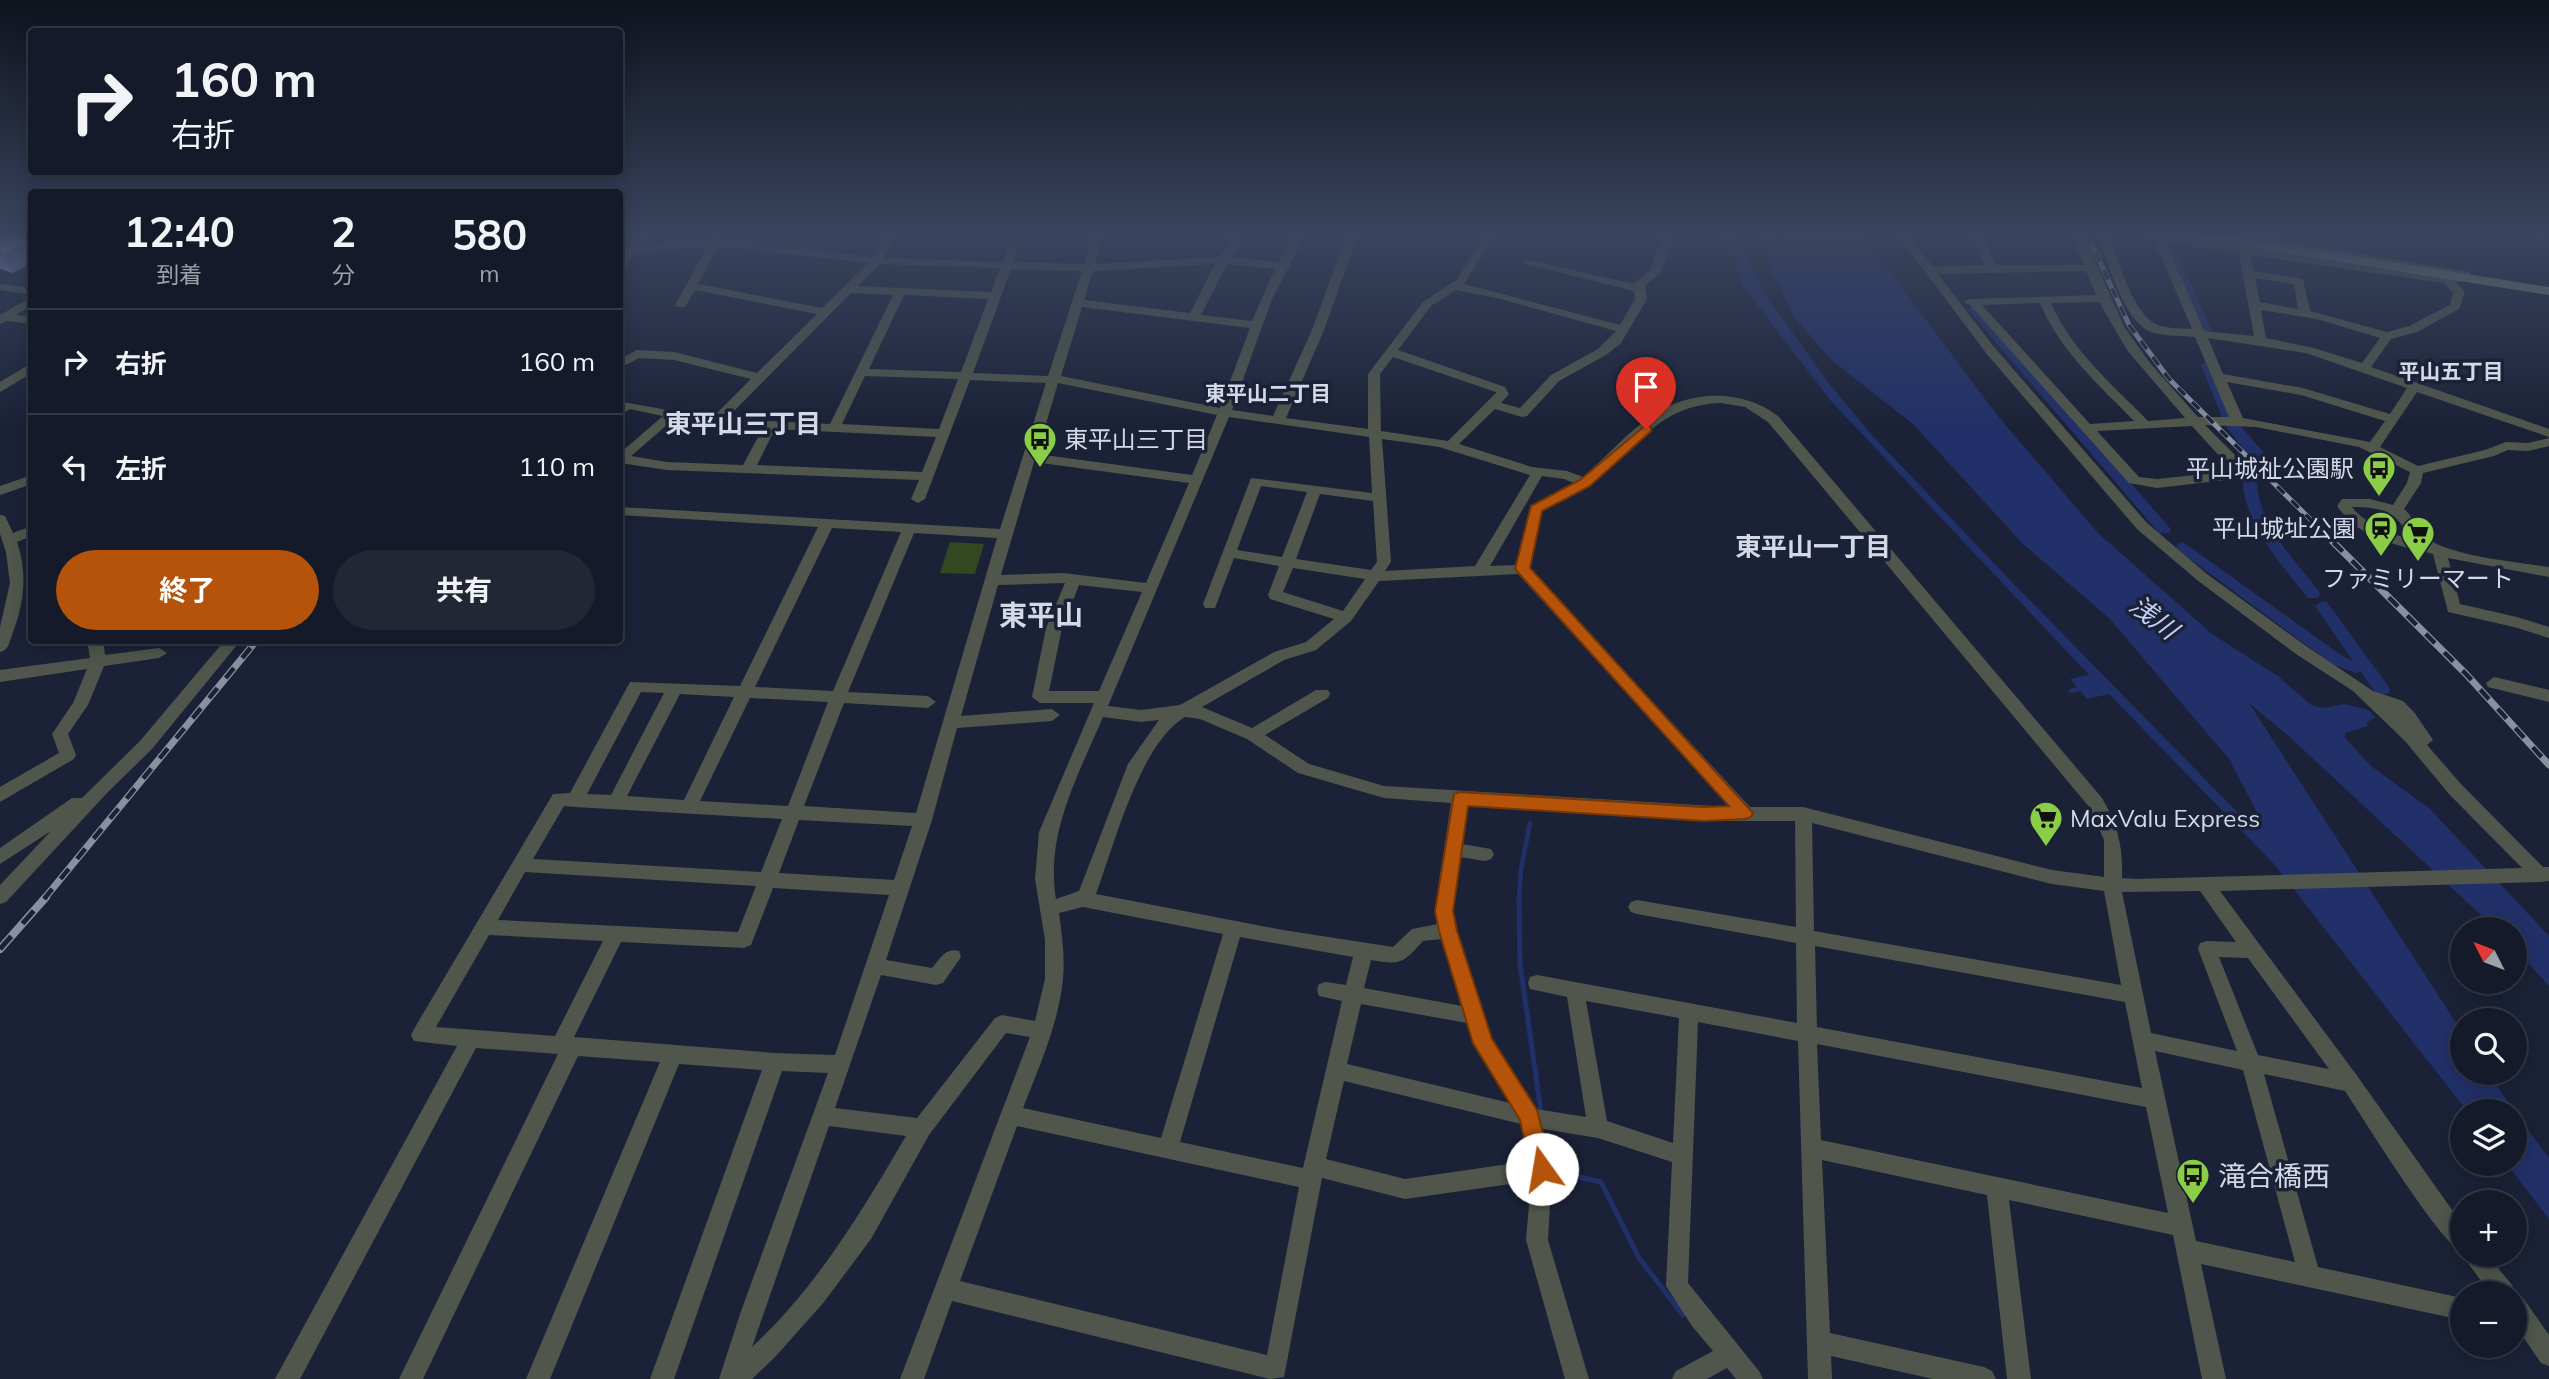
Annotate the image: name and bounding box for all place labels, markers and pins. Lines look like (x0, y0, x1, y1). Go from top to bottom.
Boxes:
pin (1616, 357, 1676, 429)
bus stop icon: 東平山三丁目 (1021, 420, 1059, 469)
place label: 東平山三丁目 (1064, 424, 1208, 454)
bus stop icon: 平山城祉公園駅 (2360, 449, 2398, 498)
place label: 平山城祉公園駅 (2186, 453, 2354, 483)
station icon: 平山城址公園 (2362, 509, 2400, 558)
place label: 平山城址公園 (2212, 513, 2356, 543)
supermarket icon: ファミリーマート (2399, 514, 2437, 563)
place label: ファミリーマート (2322, 563, 2514, 593)
supermarket icon: MaxValu Express (2027, 799, 2065, 848)
place label: MaxValu Express (2070, 803, 2260, 833)
bus stop icon: 滝合橋西 (2174, 1156, 2212, 1205)
place label: 滝合橋西 (2218, 1158, 2330, 1193)

